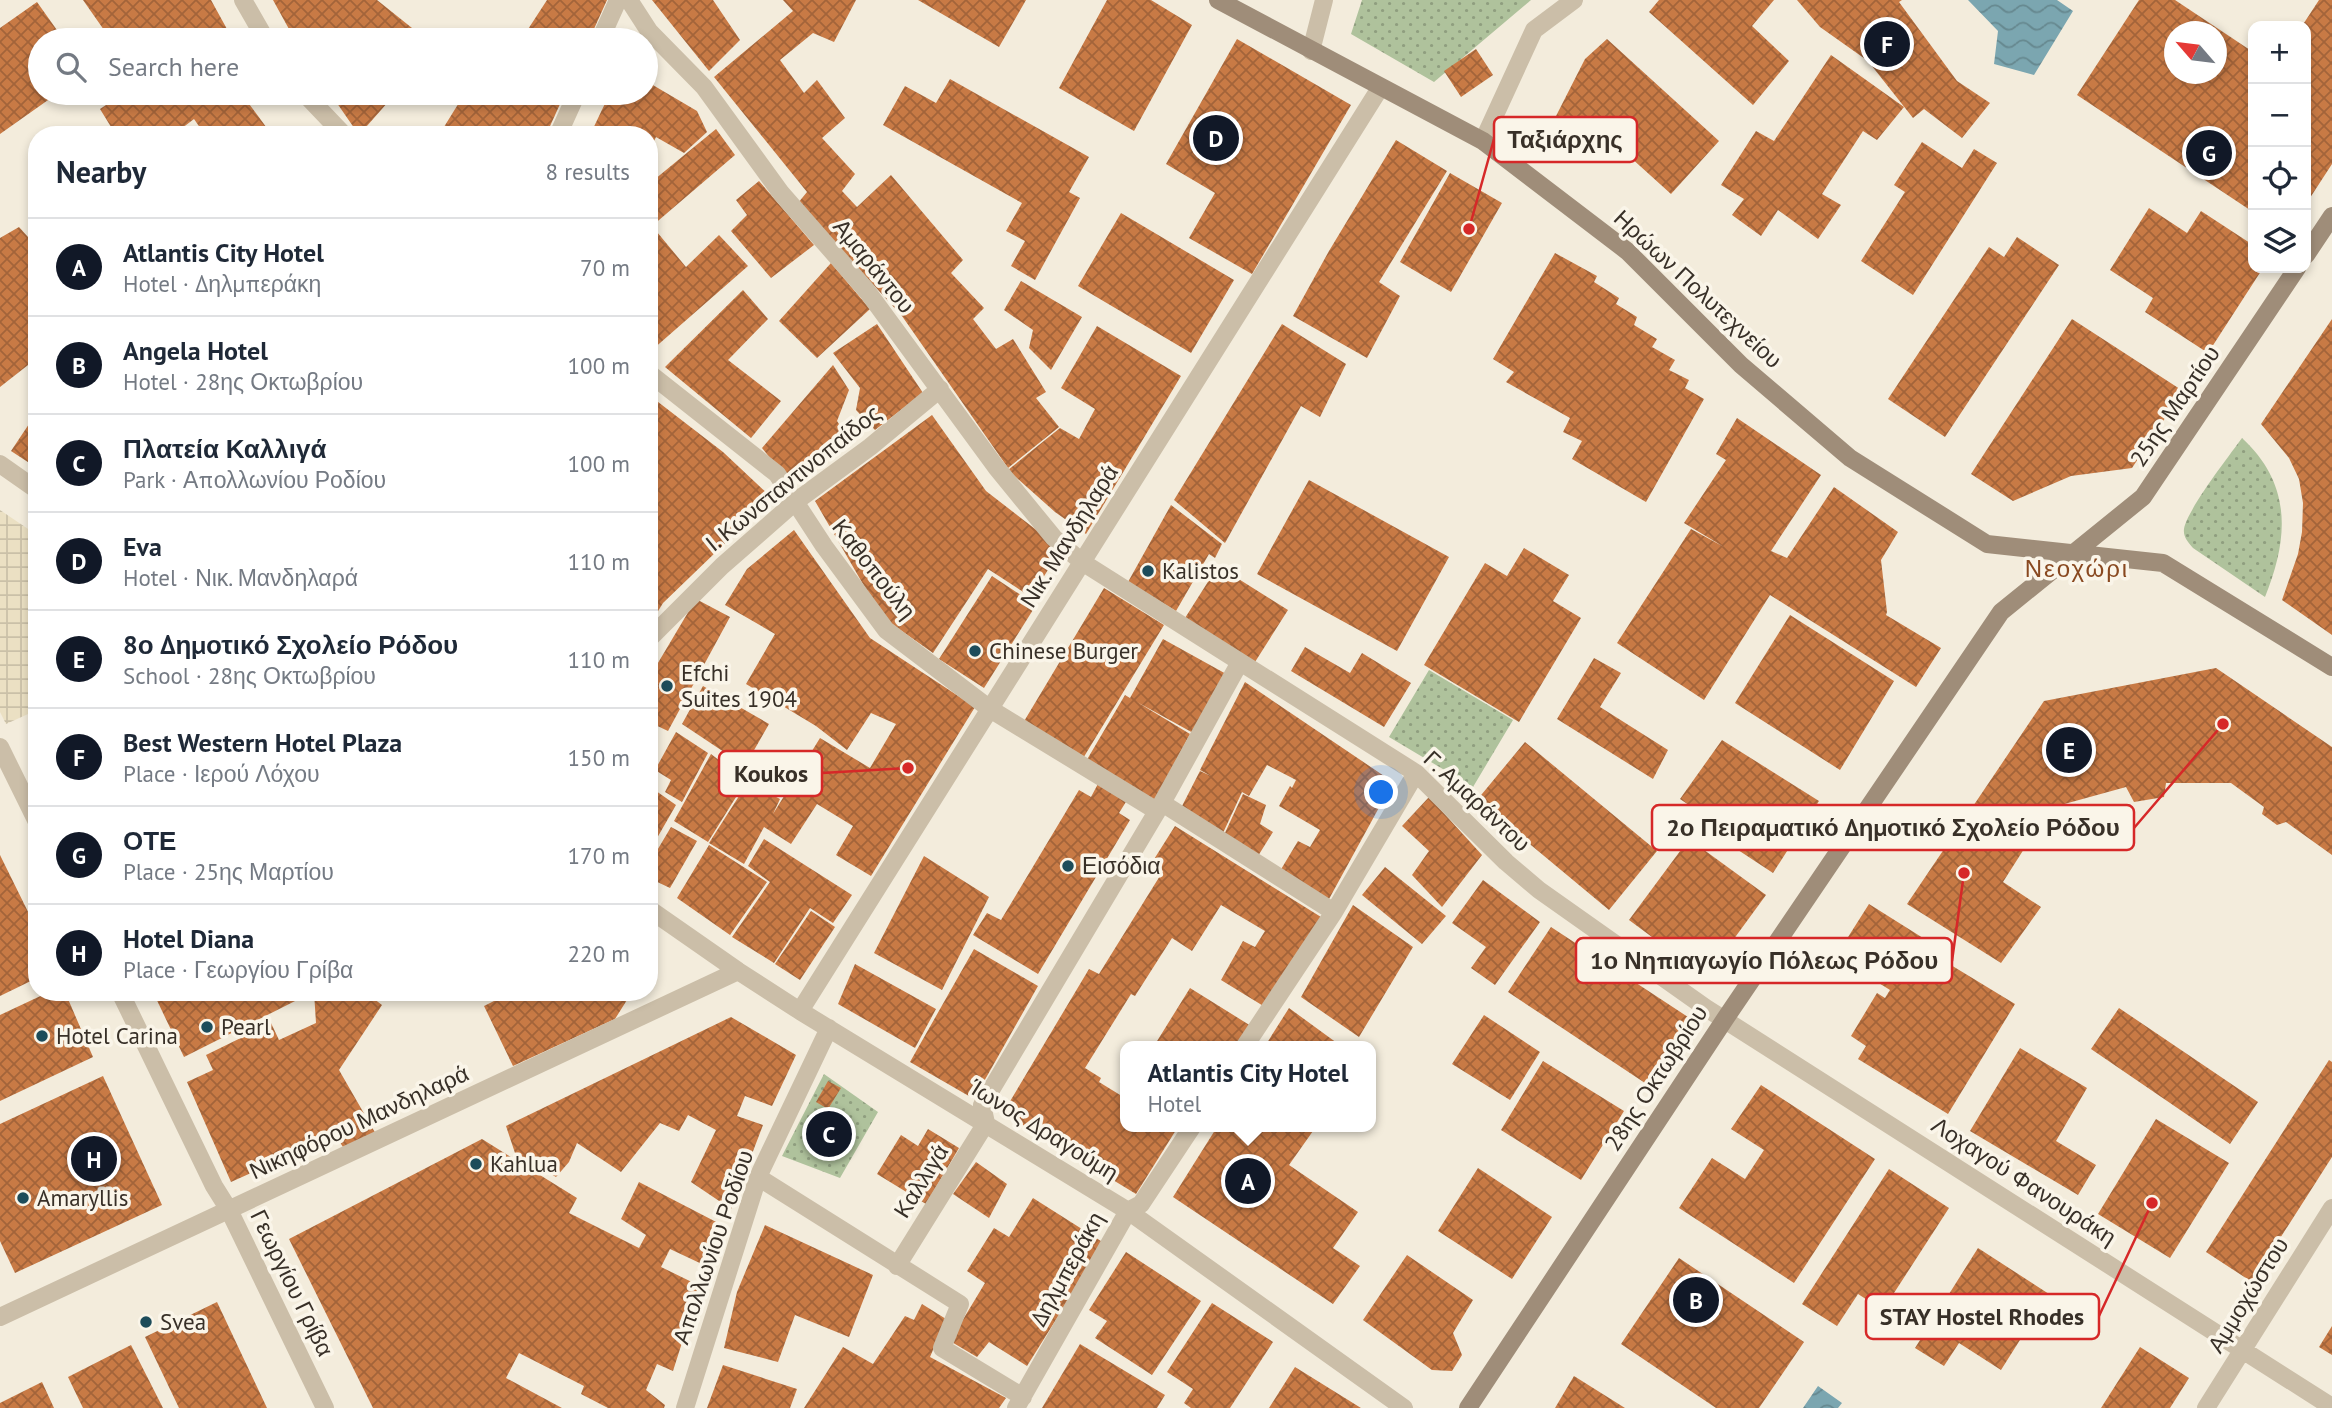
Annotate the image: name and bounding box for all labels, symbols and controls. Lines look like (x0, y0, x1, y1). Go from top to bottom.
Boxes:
pin: F (1864, 18, 1910, 70)
north arrow (2164, 21, 2227, 84)
map controls (2248, 21, 2311, 273)
button: + (2248, 21, 2311, 84)
search box (28, 28, 658, 105)
icon: search (52, 48, 90, 86)
text: Search here (108, 50, 239, 83)
button: − (2248, 84, 2311, 147)
pin: D (1193, 112, 1239, 164)
callout: Ταξιάρχης (1494, 117, 1637, 162)
text: Ταξιάρχης (1507, 124, 1623, 155)
pin: G (2186, 127, 2232, 179)
button: locate (2248, 147, 2311, 210)
text: Nearby (56, 152, 146, 191)
text: 8 results (546, 157, 630, 186)
street label: Ηρώων Πολυτεχνείου (1608, 203, 1788, 374)
button: layers (2248, 210, 2311, 273)
street label: Αμαράντου (827, 213, 921, 319)
text: Atlantis City Hotel (123, 236, 324, 269)
text: A (72, 253, 86, 282)
text: 70 m (580, 253, 630, 282)
text: Hotel · Δηλμπεράκη (123, 269, 321, 298)
text: Angela Hotel (123, 334, 268, 367)
street label: 25ης Μαρτίου (2123, 340, 2226, 472)
text: B (72, 351, 86, 380)
text: 100 m (568, 351, 630, 380)
text: Hotel · 28ης Οκτωβρίου (123, 367, 363, 396)
street label: Ι. Κωνσταντινοπαίδος (699, 398, 886, 557)
text: Πλατεία Καλλιγά (123, 432, 326, 465)
text: C (73, 449, 85, 478)
text: 100 m (568, 449, 630, 478)
street label: Νικ. Μανδηλαρά (1013, 459, 1124, 612)
text: Park · Απολλωνίου Ροδίου (123, 465, 386, 494)
street label: Καθοπούλη (826, 513, 922, 624)
text: Eva (123, 530, 162, 563)
text: D (72, 547, 86, 576)
text: 110 m (568, 547, 630, 576)
district label: Νεοχώρι (2025, 553, 2129, 584)
place label: Kalistos (1162, 556, 1239, 585)
text: Hotel · Νικ. Μανδηλαρά (123, 563, 358, 592)
marker: Kalistos (1140, 563, 1156, 579)
text: 8ο Δημοτικό Σχολείο Ρόδου (123, 628, 458, 661)
place label: Chinese Burger (989, 636, 1138, 665)
marker: Chinese Burger (967, 643, 983, 659)
text: E (73, 645, 85, 674)
text: 110 m (568, 645, 630, 674)
place label: Efchi Suites 1904 (681, 658, 797, 713)
text: School · 28ης Οκτωβρίου (123, 661, 376, 690)
marker: Efchi Suites 1904 (659, 678, 675, 694)
pin: E (2046, 724, 2092, 776)
text: Best Western Hotel Plaza (123, 726, 402, 759)
text: F (73, 743, 85, 772)
text: 150 m (568, 743, 630, 772)
street label: Γ. Αμαράντου (1418, 744, 1537, 857)
callout: Koukos (719, 751, 822, 796)
text: Koukos (734, 758, 808, 789)
text: Place · Ιερού Λόχου (123, 759, 320, 788)
your location (1364, 775, 1398, 809)
callout: 2ο Πειραματικό Δημοτικό Σχολείο Ρόδου (1652, 805, 2134, 850)
text: 2ο Πειραματικό Δημοτικό Σχολείο Ρόδου (1666, 812, 2120, 843)
text: ΟΤΕ (123, 824, 176, 857)
text: G (72, 841, 86, 870)
text: 170 m (568, 841, 630, 870)
place label: Εισόδια (1082, 851, 1161, 880)
text: Place · 25ης Μαρτίου (123, 857, 334, 886)
marker: Εισόδια (1060, 858, 1076, 874)
text: Hotel Diana (123, 922, 254, 955)
callout: 1ο Νηπιαγωγίο Πόλεως Ρόδου (1576, 938, 1952, 983)
text: H (72, 939, 86, 968)
text: 220 m (568, 939, 630, 968)
text: 1ο Νηπιαγωγίο Πόλεως Ρόδου (1590, 945, 1938, 976)
text: Place · Γεωργίου Γρίβα (123, 955, 353, 984)
street label: 28ης Οκτωβρίου (1598, 999, 1713, 1156)
place label: Pearl (221, 1012, 271, 1041)
marker: Pearl (199, 1019, 215, 1035)
place label: Hotel Carina (56, 1021, 178, 1050)
marker: Hotel Carina (34, 1028, 50, 1044)
popup (1120, 1041, 1376, 1132)
text: Atlantis City Hotel (1148, 1056, 1348, 1089)
street label: Νικηφόρου Μανδηλαρά (244, 1058, 473, 1185)
street label: Ίωνος Δραγούμη (964, 1072, 1124, 1187)
text: Hotel (1148, 1089, 1201, 1118)
pin: C (806, 1108, 852, 1160)
street label: Λοχαγού Φανουράκη (1926, 1110, 2122, 1251)
pin: H (71, 1133, 117, 1185)
street label: Καλλιγά (887, 1139, 954, 1223)
street label: Απολλωνίου Ροδίου (666, 1146, 759, 1348)
place label: Kahlua (490, 1149, 558, 1178)
pin: A (1225, 1155, 1271, 1207)
marker: Kahlua (468, 1156, 484, 1172)
place label: Amaryllis (37, 1183, 128, 1212)
marker: Amaryllis (15, 1190, 31, 1206)
street label: Γεωργίου Γρίβα (244, 1205, 340, 1361)
street label: Δηλμπεράκη (1023, 1207, 1110, 1331)
street label: Αμμοχώστου (2201, 1232, 2294, 1358)
pin: B (1673, 1274, 1719, 1326)
callout: STAY Hostel Rhodes (1866, 1294, 2099, 1339)
text: STAY Hostel Rhodes (1880, 1301, 2084, 1332)
place label: Svea (160, 1307, 206, 1336)
marker: Svea (138, 1314, 154, 1330)

